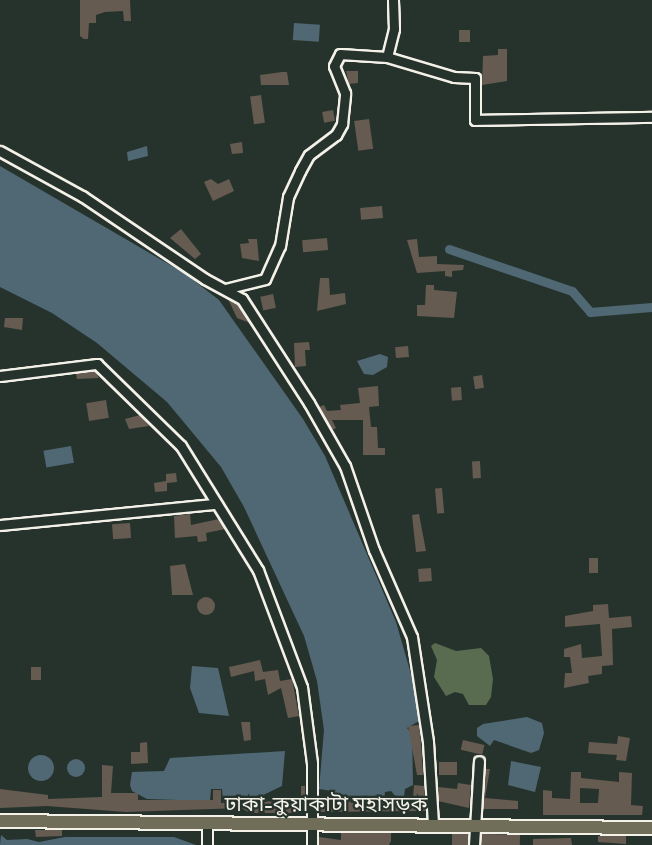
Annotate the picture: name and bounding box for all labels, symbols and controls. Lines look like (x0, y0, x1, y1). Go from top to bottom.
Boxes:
street label: ঢাকা-কুয়াকাটা মহাসড়ক (225, 791, 427, 817)

